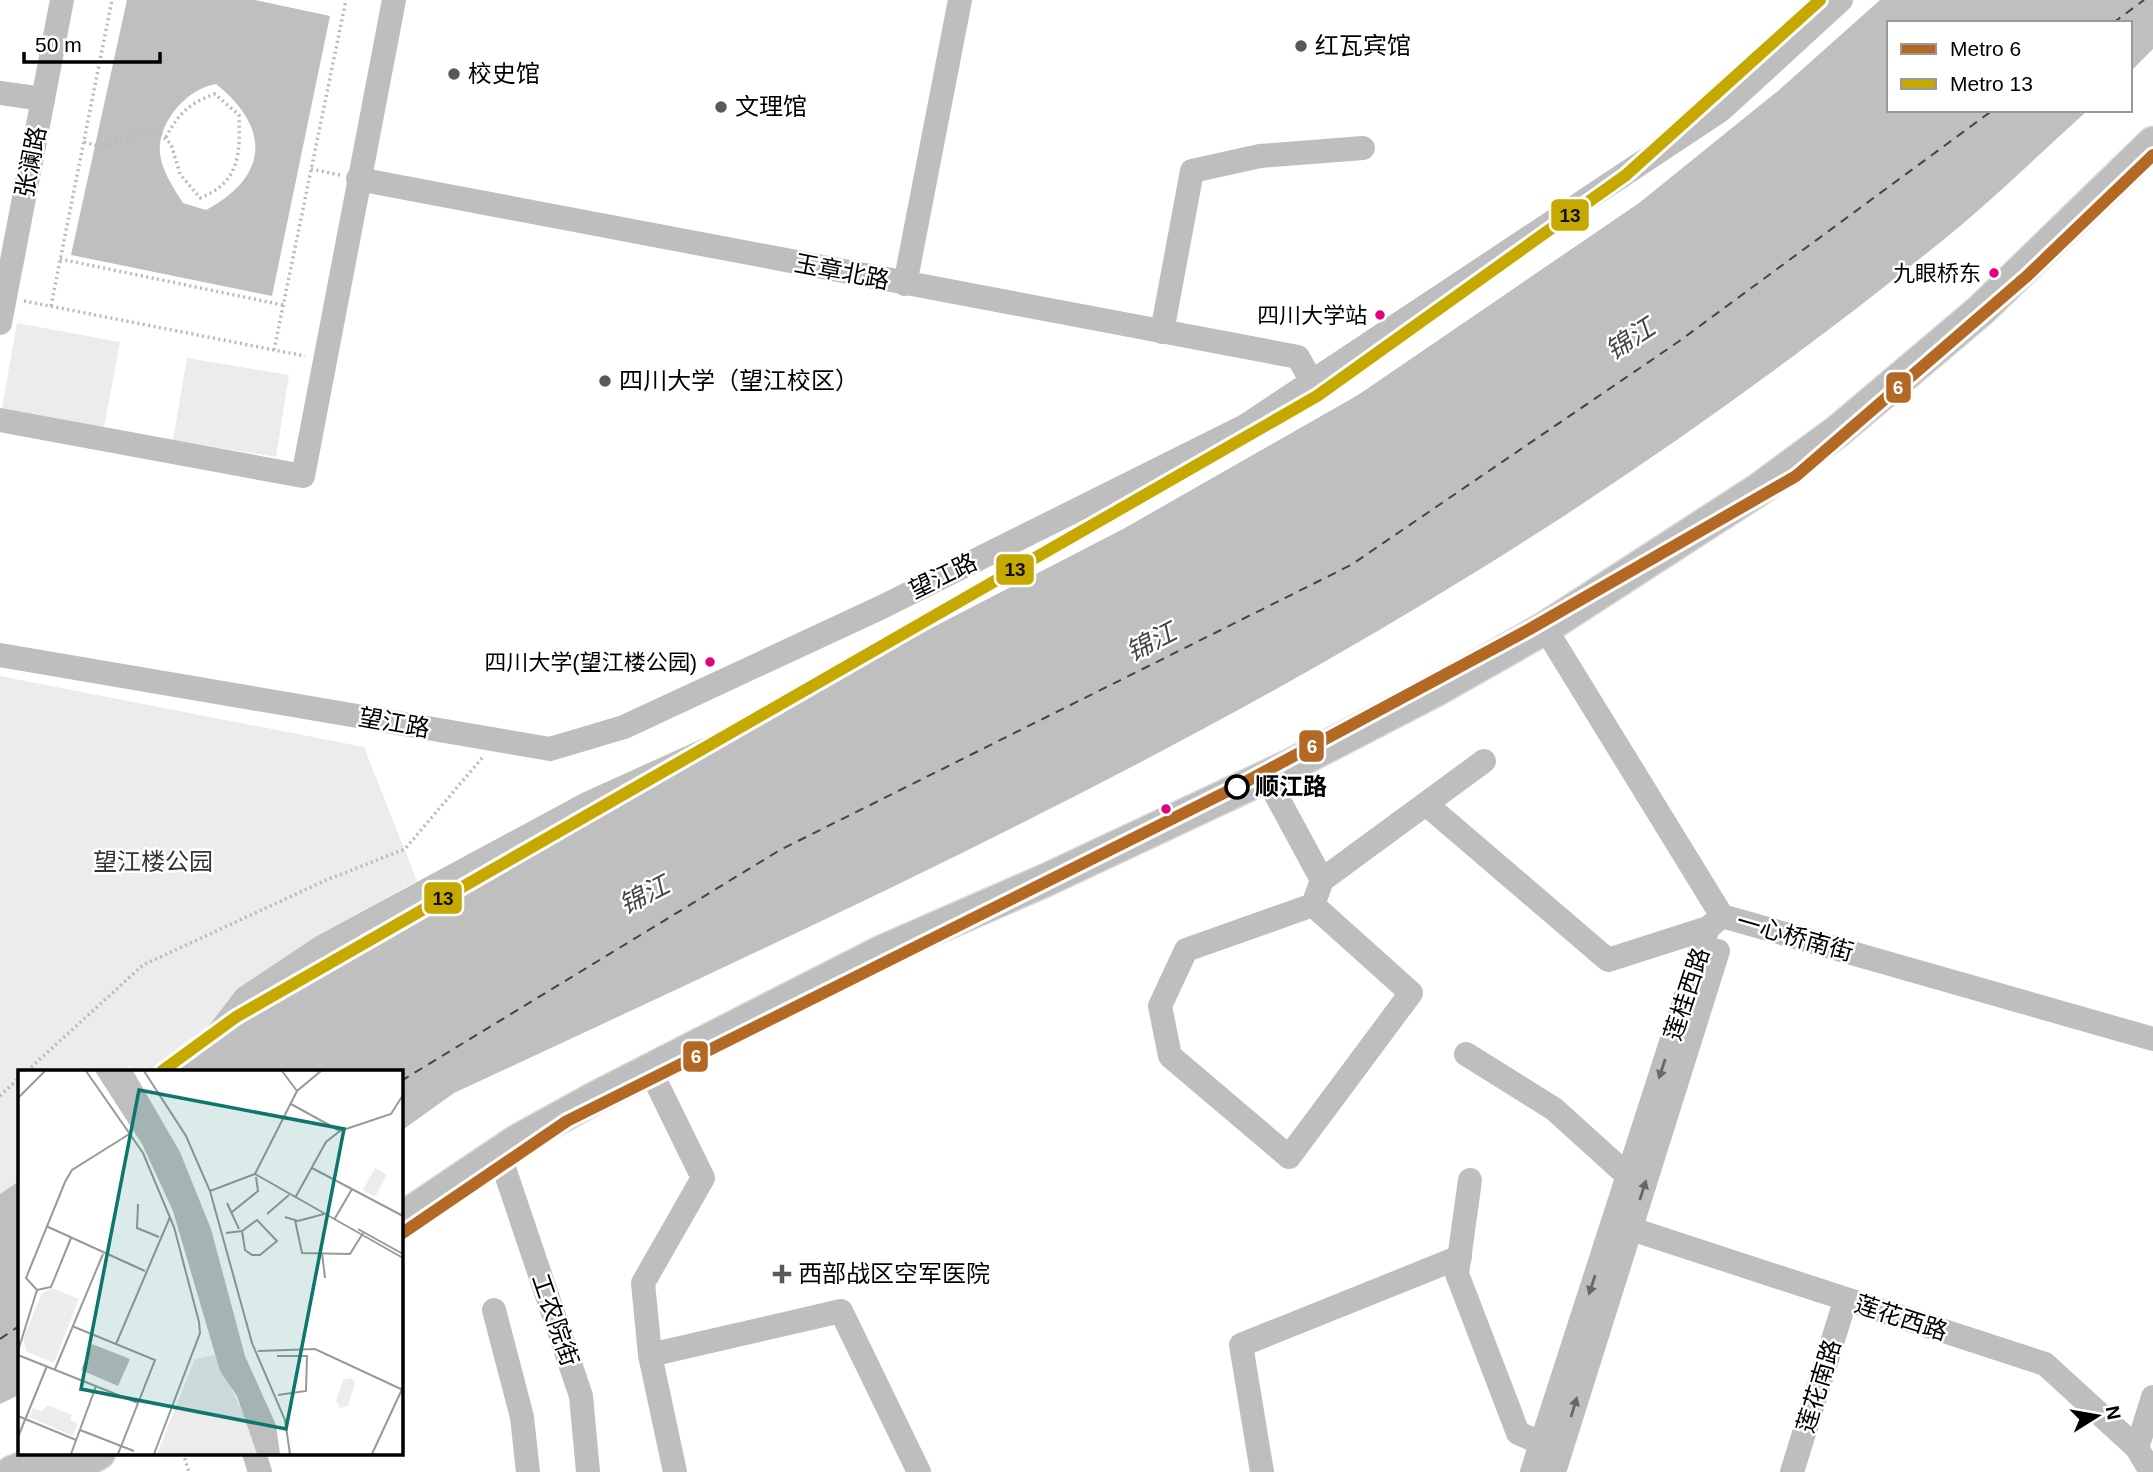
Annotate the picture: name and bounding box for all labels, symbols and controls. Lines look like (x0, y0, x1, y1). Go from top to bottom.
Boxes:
scale bar (24, 21, 161, 65)
legend (1887, 21, 2132, 112)
place label: 红瓦宾馆 (1315, 32, 1411, 59)
text: 50 m (35, 33, 82, 56)
text: Metro 6 (1950, 37, 2021, 60)
marker: 红瓦宾馆 (1293, 38, 1309, 54)
place label: 校史馆 (468, 60, 540, 87)
marker: 校史馆 (446, 66, 462, 82)
text: Metro 13 (1950, 72, 2033, 95)
place label: 文理馆 (735, 93, 807, 120)
marker: 文理馆 (713, 99, 729, 115)
street label: 张澜路 (10, 124, 51, 200)
line badge: 13 (1550, 198, 1590, 232)
text: 13 (1559, 205, 1581, 226)
street label: 玉章北路 (792, 249, 892, 294)
place label: 九眼桥东 (1893, 261, 1981, 286)
marker: 九眼桥东 (1987, 266, 2001, 280)
place label: 四川大学站 (1257, 303, 1367, 328)
marker: 四川大学站 (1373, 308, 1387, 322)
water label: 锦江 (1600, 311, 1662, 366)
place label: 四川大学（望江校区） (619, 367, 859, 394)
line badge: 6 (1885, 371, 1912, 404)
marker: 四川大学（望江校区） (597, 373, 613, 389)
text: 6 (1893, 377, 1903, 398)
street label: 望江路 (905, 548, 981, 603)
line badge: 13 (995, 553, 1035, 586)
text: 13 (1004, 559, 1026, 580)
water label: 锦江 (1121, 615, 1184, 667)
place label: 四川大学(望江楼公园) (484, 650, 697, 675)
marker: 四川大学(望江楼公园) (703, 655, 717, 669)
street label: 望江路 (356, 703, 432, 742)
line badge: 6 (1298, 729, 1325, 763)
text: 6 (1307, 736, 1317, 757)
place label: 顺江路 (1255, 773, 1327, 800)
marker: 顺江路 (1225, 775, 1249, 799)
unlabelled marker (1159, 802, 1173, 816)
park label: 望江楼公园 (93, 848, 213, 875)
water label: 锦江 (614, 868, 677, 920)
line badge: 13 (423, 881, 463, 915)
text: 13 (432, 888, 454, 909)
street label: 一心桥南街 (1734, 907, 1857, 966)
street label: 莲桂西路 (1659, 944, 1714, 1044)
line badge: 6 (682, 1040, 709, 1073)
text: 6 (691, 1046, 701, 1067)
one-way arrow (1657, 1058, 1667, 1079)
inset map (18, 1070, 402, 1454)
one-way arrow (1638, 1179, 1648, 1200)
place label: 西部战区空军医院 (798, 1260, 990, 1287)
marker: 西部战区空军医院 (772, 1264, 792, 1284)
street label: 工农院街 (527, 1270, 584, 1370)
one-way arrow (1587, 1275, 1597, 1296)
street label: 莲花西路 (1851, 1290, 1951, 1345)
street label: 莲花南路 (1792, 1336, 1845, 1436)
north arrow (2062, 1381, 2132, 1451)
one-way arrow (1570, 1396, 1580, 1417)
text: N (2102, 1404, 2125, 1422)

